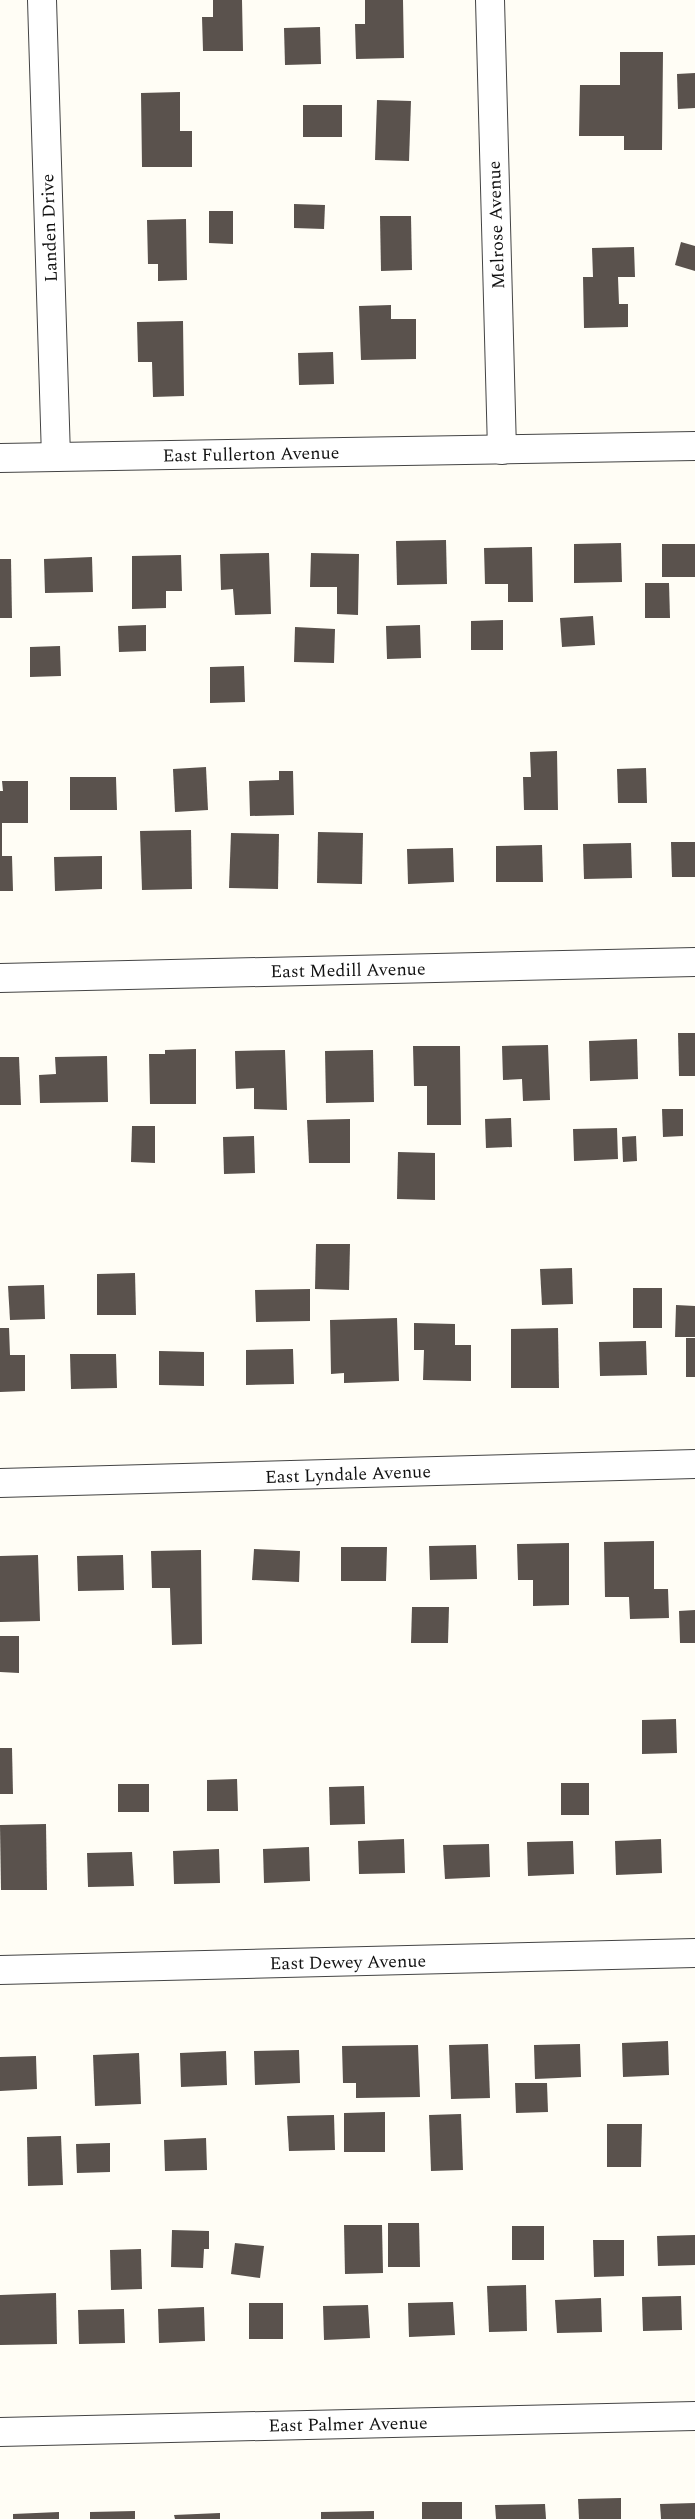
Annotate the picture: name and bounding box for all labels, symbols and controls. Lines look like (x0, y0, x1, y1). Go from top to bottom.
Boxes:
street label: Melrose Avenue (481, 160, 512, 290)
street label: Landen Drive (34, 173, 65, 283)
street label: East Fullerton Avenue (162, 439, 340, 470)
street label: East Medill Avenue (270, 956, 426, 985)
street label: East Lyndale Avenue (265, 1458, 431, 1491)
street label: East Dewey Avenue (270, 1948, 426, 1977)
street label: East Palmer Avenue (268, 2410, 428, 2439)

